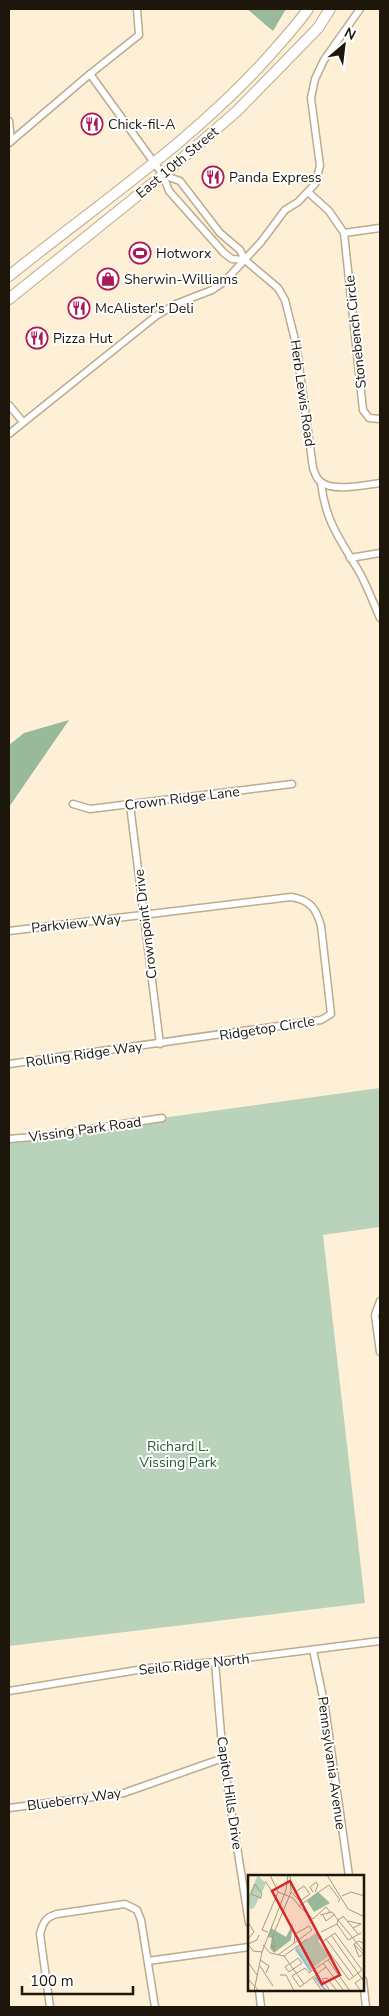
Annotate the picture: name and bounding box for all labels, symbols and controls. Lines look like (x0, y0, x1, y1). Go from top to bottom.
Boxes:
north arrow (319, 20, 369, 70)
text: N (341, 23, 359, 45)
restaurant icon: Chick-fil-A (80, 112, 104, 136)
place label: Chick-fil-A (108, 115, 175, 134)
street label: East 10th Street (132, 122, 223, 202)
restaurant icon: Panda Express (201, 165, 225, 189)
place label: Panda Express (229, 168, 322, 187)
sports icon: Hotworx (128, 241, 152, 265)
place label: Hotworx (156, 244, 212, 263)
shop icon: Sherwin-Williams (96, 267, 120, 291)
place label: Sherwin-Williams (124, 270, 238, 289)
street label: Stonebench Circle (340, 274, 371, 390)
restaurant icon: McAlister's Deli (67, 296, 91, 320)
place label: McAlister's Deli (95, 299, 194, 318)
restaurant icon: Pizza Hut (25, 326, 49, 350)
place label: Pizza Hut (53, 329, 113, 348)
street label: Herb Lewis Road (286, 338, 319, 448)
street label: Crown Ridge Lane (123, 782, 241, 815)
street label: Crownpoint Drive (129, 868, 162, 980)
street label: Parkview Way (30, 909, 123, 938)
street label: Ridgetop Circle (218, 1012, 316, 1045)
street label: Rolling Ridge Way (25, 1037, 144, 1072)
street label: Vissing Park Road (27, 1112, 143, 1147)
park label: Richard L. Vissing Park (138, 1437, 218, 1472)
street label: Seilo Ridge North (138, 1649, 250, 1680)
street label: Pennsylvania Avenue (313, 1695, 350, 1831)
street label: Capitol Hills Drive (212, 1735, 247, 1851)
street label: Blueberry Way (26, 1783, 123, 1816)
inset map (248, 1875, 364, 1991)
scale bar (22, 1964, 134, 1996)
text: 100 m (30, 1971, 74, 1991)

